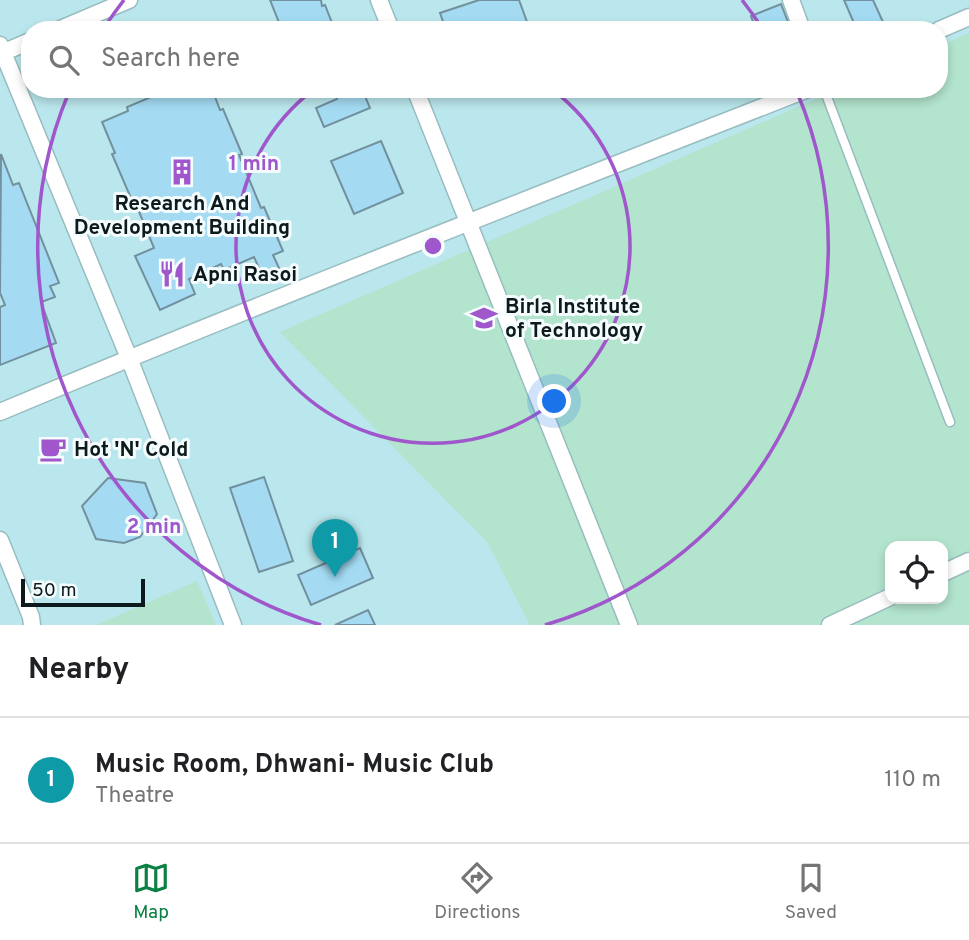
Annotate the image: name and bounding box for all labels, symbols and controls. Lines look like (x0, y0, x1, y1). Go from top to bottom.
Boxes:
search box (21, 21, 948, 98)
icon: search (45, 41, 83, 79)
text: Search here (101, 43, 240, 76)
text: 1 min (229, 151, 279, 178)
building icon: Research And Development Building (167, 157, 197, 187)
place label: Research And Development Building (74, 191, 290, 242)
centre of rings (421, 234, 445, 258)
restaurant icon: Apni Rasoi (157, 259, 187, 289)
place label: Apni Rasoi (193, 262, 297, 289)
place label: Birla Institute of Technology (505, 294, 643, 345)
school or university icon: Birla Institute of Technology (469, 303, 499, 333)
your location (537, 384, 571, 418)
cafe icon: Hot 'N' Cold (38, 434, 68, 464)
place label: Hot 'N' Cold (74, 437, 188, 464)
text: 2 min (127, 514, 181, 541)
pin: 1 (312, 519, 358, 577)
map controls (885, 541, 948, 604)
button: locate (885, 541, 948, 604)
scale bar (21, 576, 145, 608)
text: 50 m (32, 579, 77, 603)
text: Nearby (28, 652, 129, 689)
text: Music Room, Dhwani- Music Club (95, 749, 494, 782)
text: 1 (46, 766, 56, 795)
text: 110 m (884, 766, 941, 795)
text: Theatre (95, 782, 174, 811)
tab: Map (132, 859, 170, 925)
tab: Directions (434, 859, 521, 925)
tab: Saved (785, 859, 837, 925)

